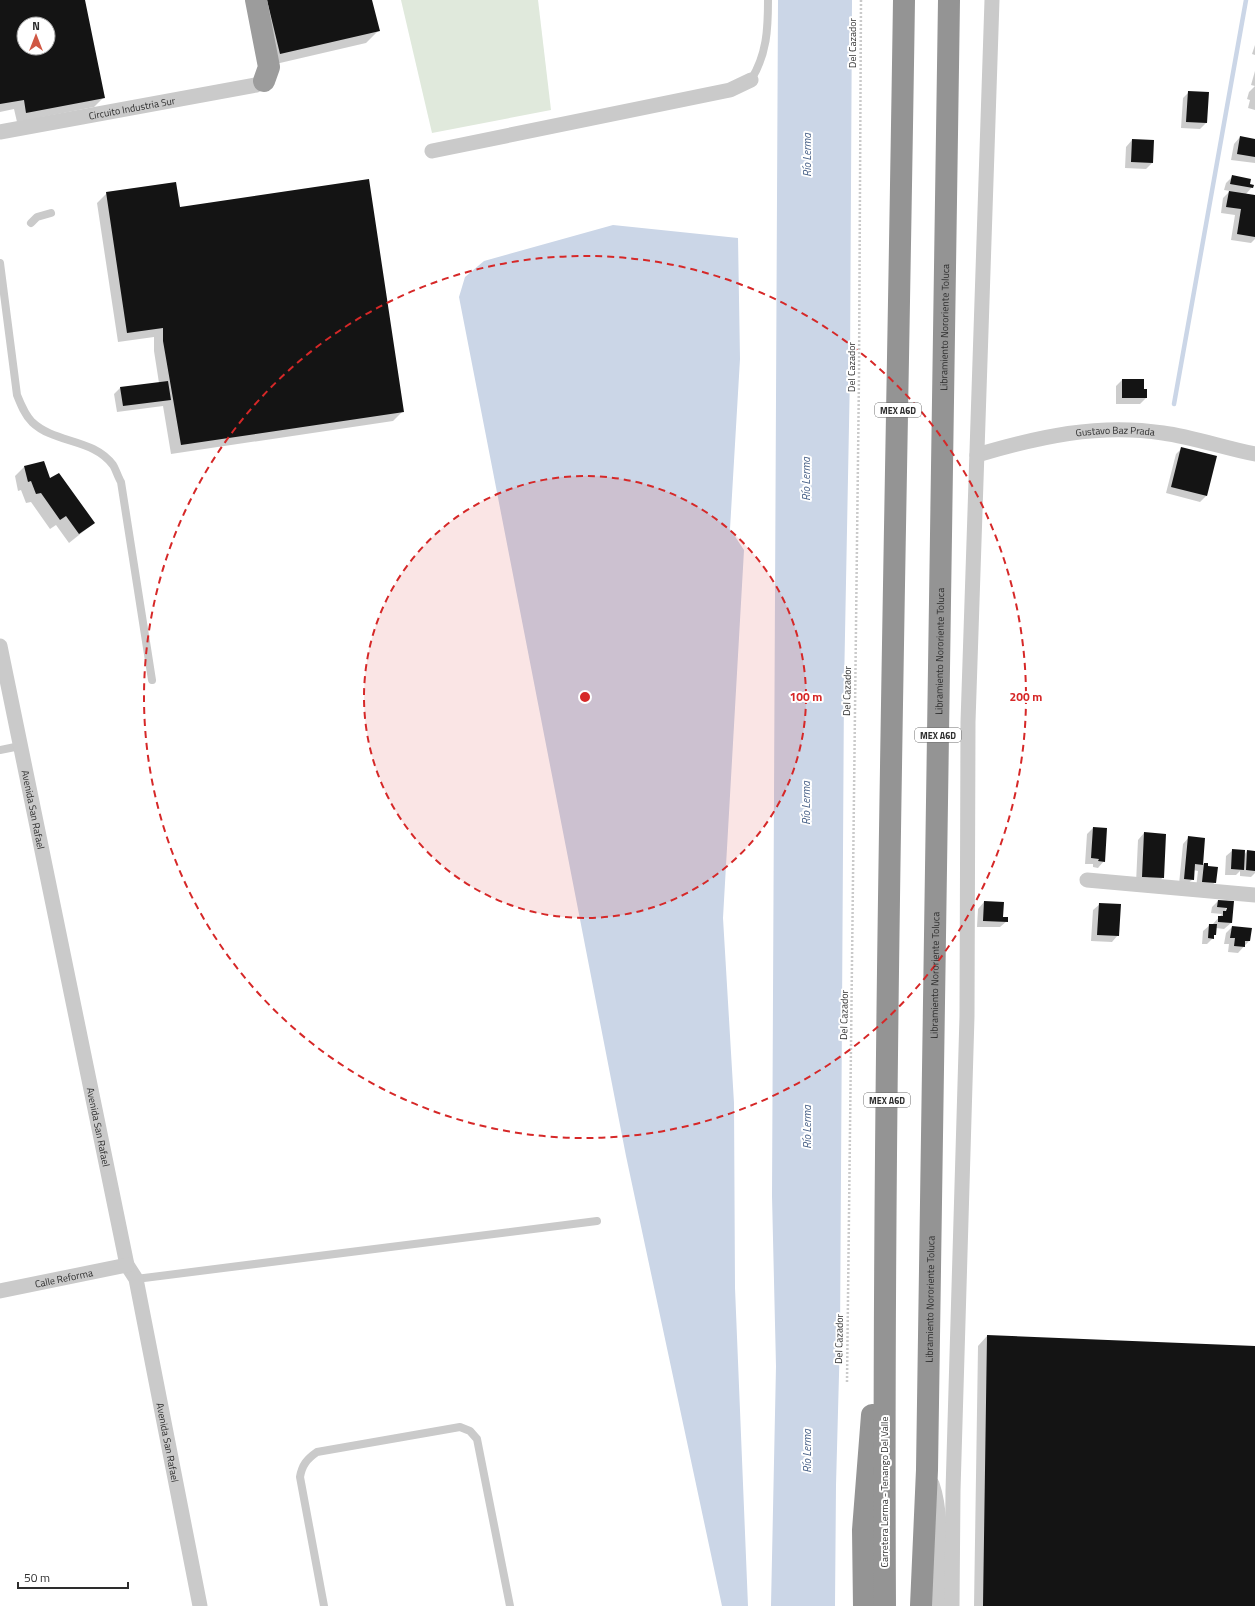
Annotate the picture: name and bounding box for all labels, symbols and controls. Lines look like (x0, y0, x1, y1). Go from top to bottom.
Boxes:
north arrow (16, 16, 56, 56)
street label: Del Cazador (845, 17, 860, 68)
text: N (32, 18, 40, 34)
street label: Circuito Industria Sur (87, 92, 177, 123)
water label: Río Lerma (799, 133, 815, 177)
street label: Libramiento Nororiente Toluca (936, 264, 953, 391)
street label: Del Cazador (844, 341, 859, 392)
road number: MEX A6D (875, 403, 921, 417)
street label: Gustavo Baz Prada (1075, 422, 1156, 440)
water label: Río Lerma (798, 457, 814, 501)
street label: Libramiento Nororiente Toluca (931, 588, 948, 715)
street label: Del Cazador (839, 665, 855, 716)
text: 100 m (790, 687, 822, 706)
text: 200 m (1010, 687, 1042, 706)
centre of rings (578, 690, 592, 704)
road number: MEX A6D (915, 728, 961, 742)
street label: Avenida San Rafael (18, 769, 49, 851)
water label: Río Lerma (798, 781, 814, 825)
street label: Libramiento Nororiente Toluca (926, 912, 943, 1039)
street label: Del Cazador (836, 989, 852, 1040)
street label: Avenida San Rafael (83, 1086, 114, 1168)
road number: MEX A6D (864, 1093, 910, 1107)
water label: Río Lerma (799, 1105, 815, 1149)
street label: Libramiento Nororiente Toluca (921, 1236, 938, 1363)
street label: Calle Reforma (33, 1265, 94, 1291)
street label: Del Cazador (831, 1313, 847, 1364)
street label: Avenida San Rafael (153, 1401, 183, 1483)
street label: Carretera Lerma - Tenango Del Valle (877, 1417, 892, 1567)
water label: Río Lerma (799, 1429, 815, 1473)
scale bar (18, 1564, 128, 1590)
text: 50 m (24, 1568, 50, 1587)

